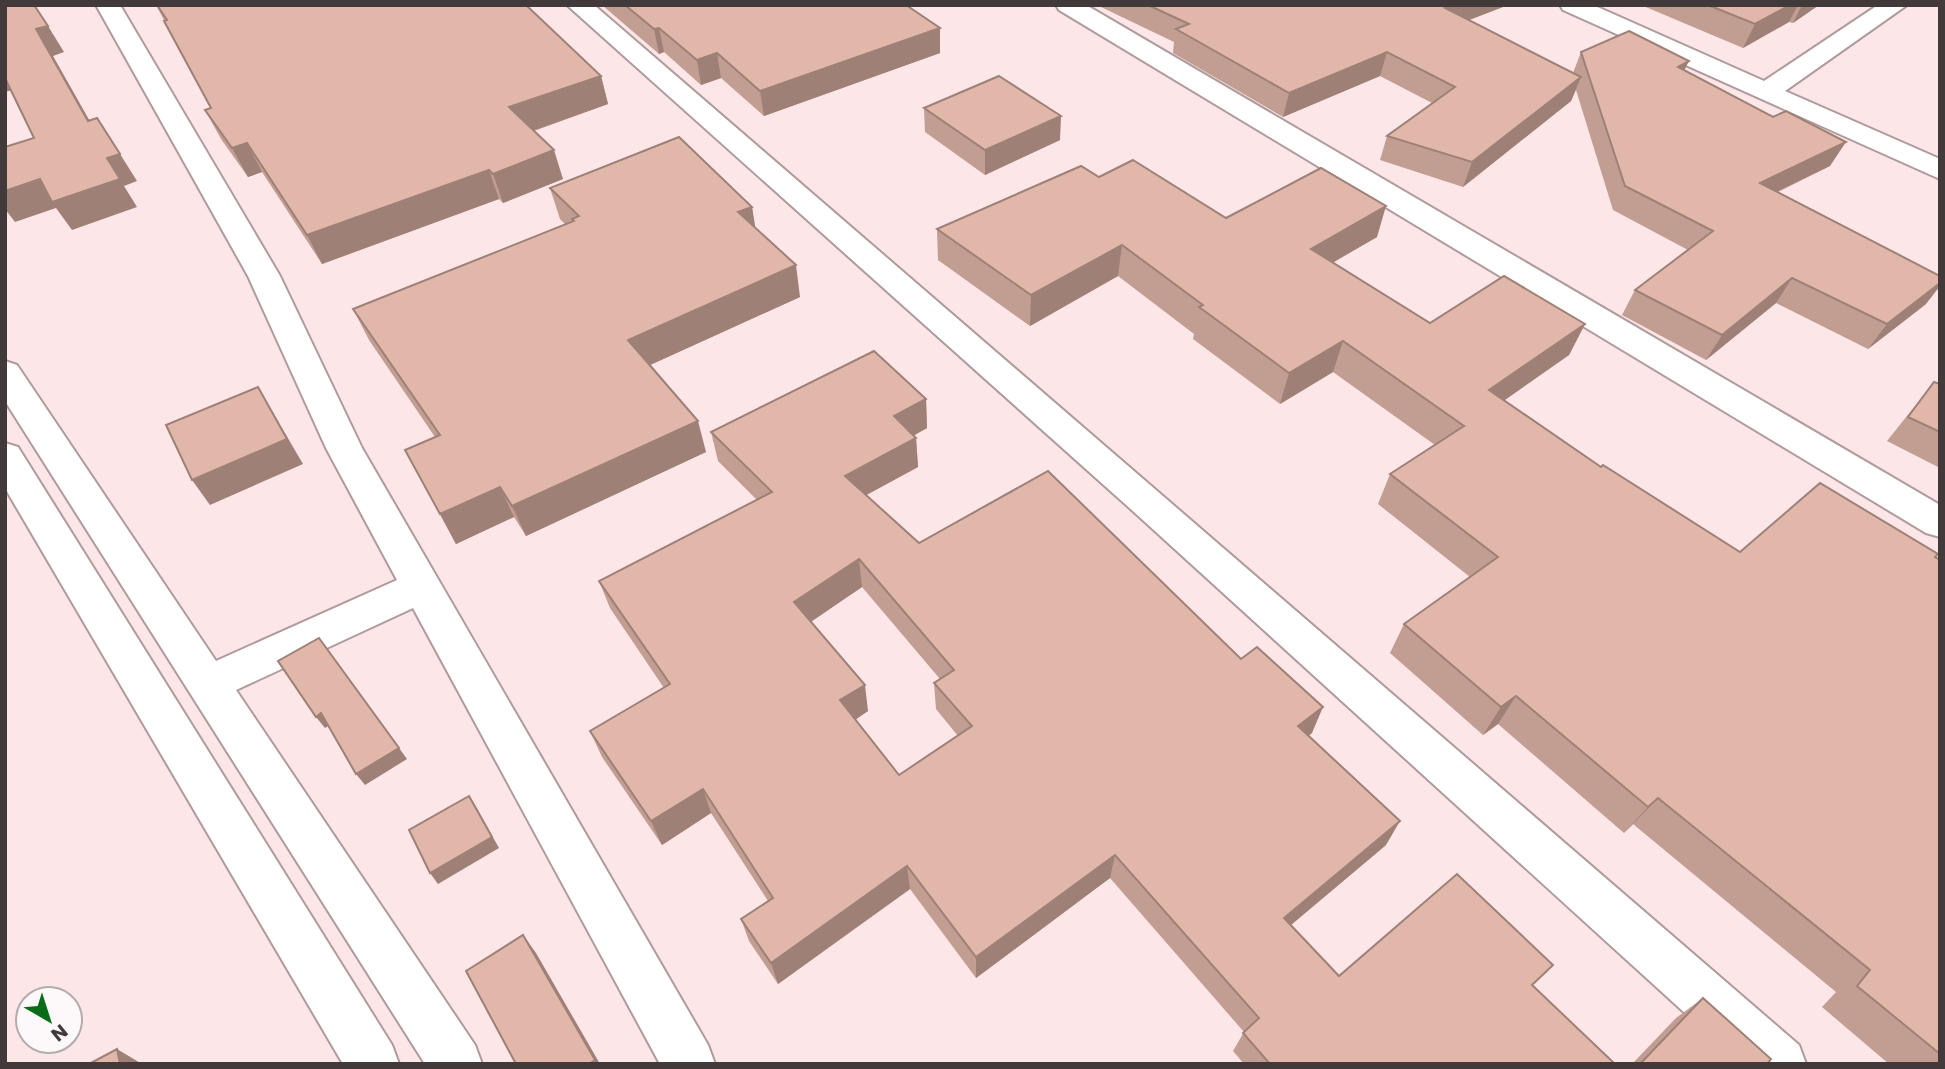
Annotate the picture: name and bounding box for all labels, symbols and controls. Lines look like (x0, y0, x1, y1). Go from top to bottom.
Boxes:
north arrow (14, 985, 84, 1055)
text: N (45, 1018, 73, 1048)

